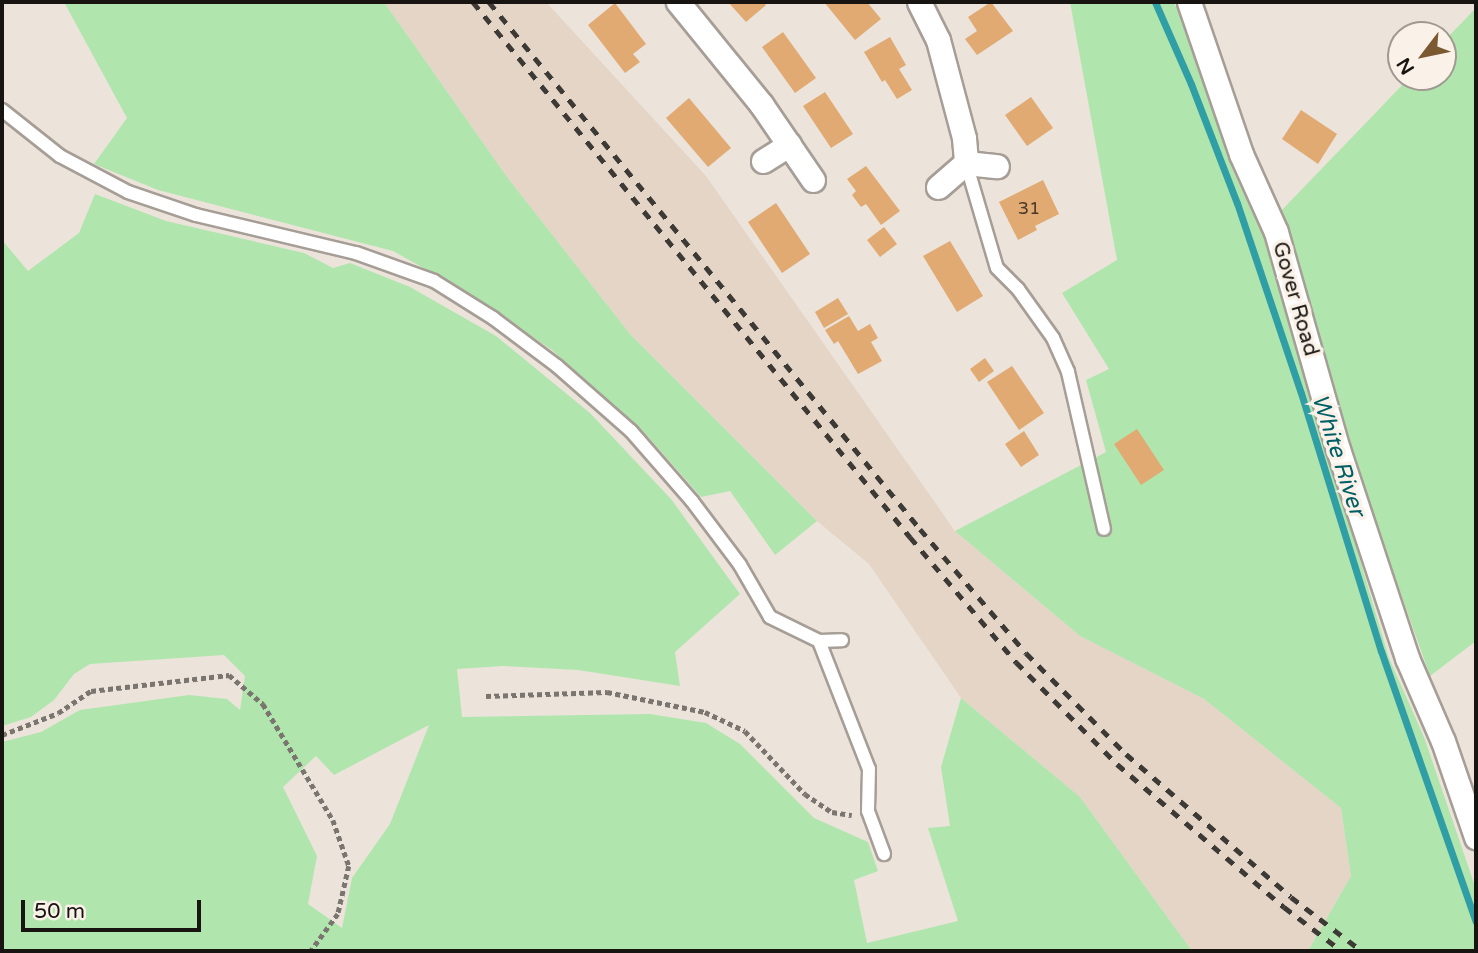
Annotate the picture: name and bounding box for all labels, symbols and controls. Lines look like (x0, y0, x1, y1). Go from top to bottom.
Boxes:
north arrow (1387, 21, 1457, 91)
text: N (1393, 54, 1419, 78)
house number: 31 (1018, 197, 1040, 219)
street label: Gover Road (1267, 239, 1323, 359)
water label: White River (1305, 391, 1371, 519)
scale bar (24, 886, 205, 930)
text: 50 m (34, 899, 85, 924)

